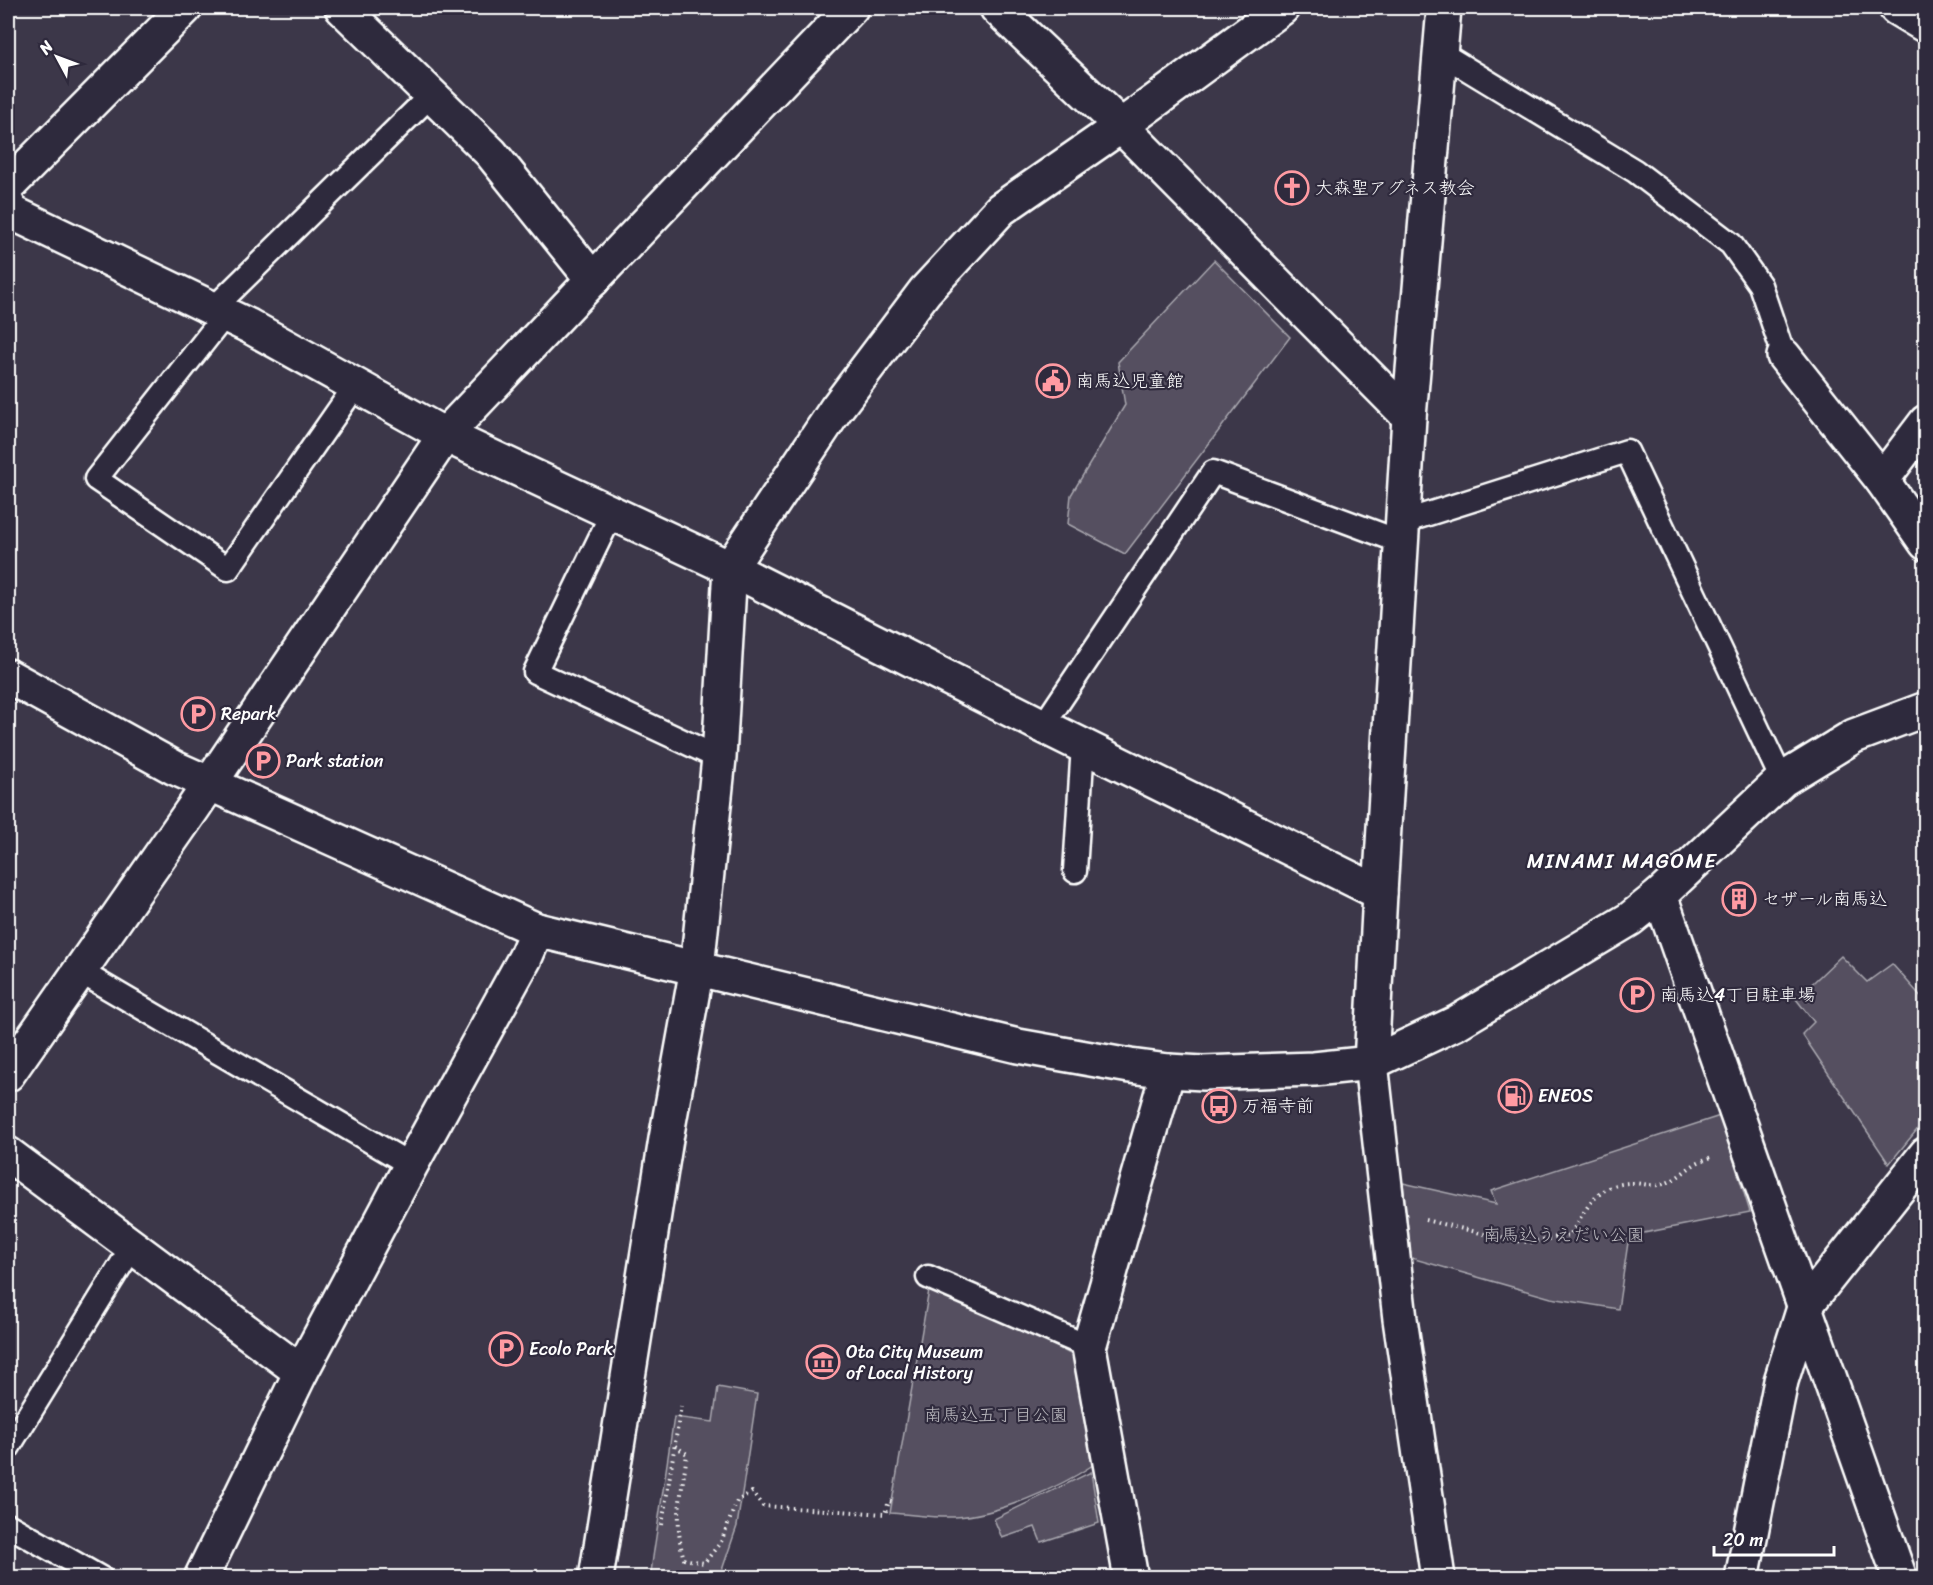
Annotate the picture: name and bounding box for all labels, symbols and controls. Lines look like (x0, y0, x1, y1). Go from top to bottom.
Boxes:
north arrow (27, 27, 87, 87)
text: N (31, 33, 61, 62)
church icon: 大森聖アグネス教会 (1274, 170, 1310, 206)
place label: 大森聖アグネス教会 (1315, 172, 1475, 204)
public building icon: 南馬込児童館 (1035, 363, 1071, 399)
place label: 南馬込児童館 (1076, 365, 1184, 397)
parking icon: Repark (180, 696, 216, 732)
place label: Repark (221, 698, 277, 730)
parking icon: Park station (245, 743, 281, 779)
place label: Park station (286, 745, 384, 777)
district label: MINAMI MAGOME (1527, 842, 1717, 880)
building icon: セザール南馬込 (1721, 881, 1757, 917)
place label: セザール南馬込 (1762, 883, 1887, 915)
parking icon: 南馬込4丁目駐車場 (1619, 977, 1655, 1013)
place label: 南馬込4丁目駐車場 (1660, 979, 1815, 1011)
fuel station icon: ENEOS (1497, 1078, 1533, 1114)
place label: ENEOS (1538, 1080, 1593, 1112)
bus stop icon: 万福寺前 (1201, 1088, 1237, 1124)
place label: 万福寺前 (1242, 1090, 1314, 1122)
park label: 南馬込うえだい公園 (1483, 1219, 1645, 1251)
parking icon: Ecolo Park (488, 1331, 524, 1367)
place label: Ecolo Park (529, 1333, 613, 1365)
place label: Ota City Museum of Local History (846, 1336, 983, 1389)
museum icon: Ota City Museum of Local History (805, 1344, 841, 1380)
park label: 南馬込五丁目公園 (924, 1399, 1068, 1431)
scale bar (1714, 1519, 1834, 1557)
text: 20 m (1723, 1524, 1763, 1556)

